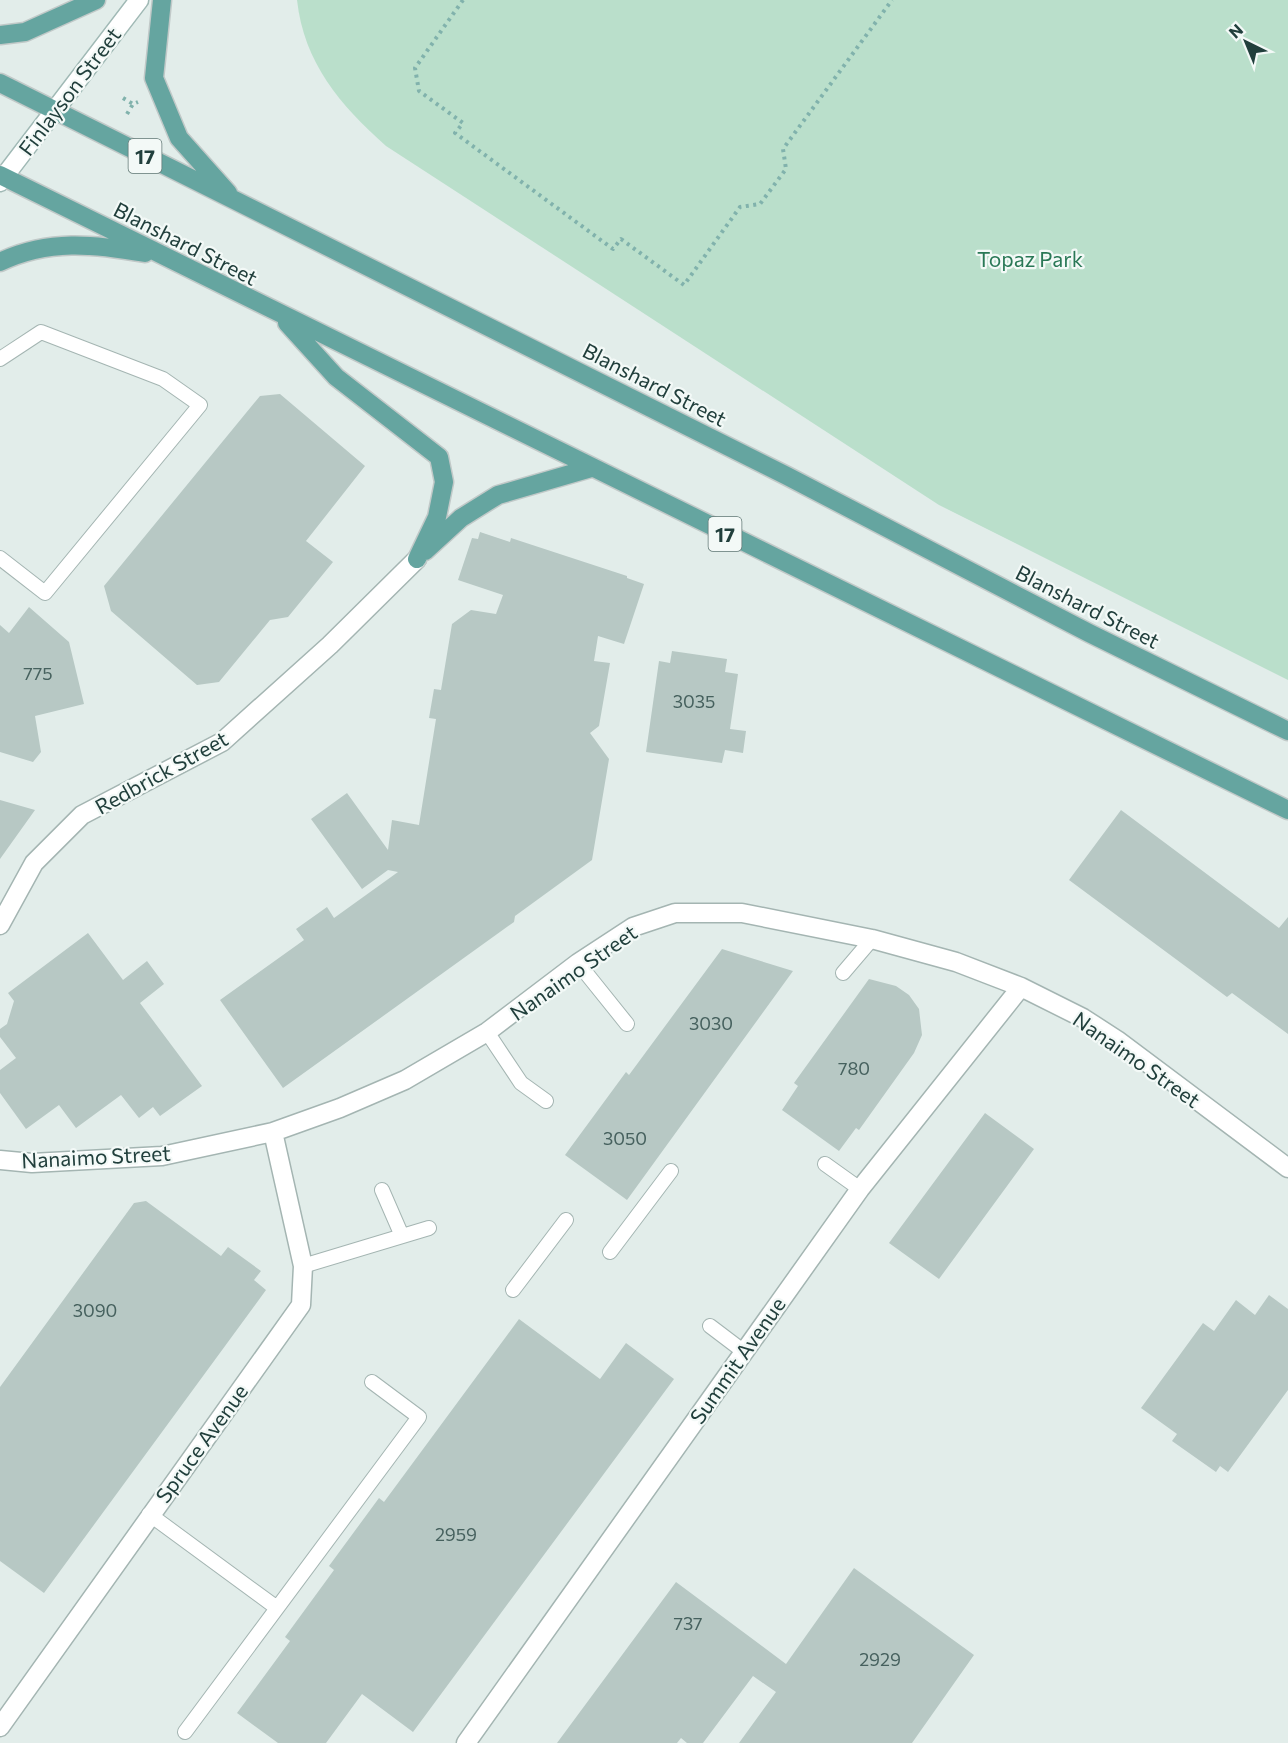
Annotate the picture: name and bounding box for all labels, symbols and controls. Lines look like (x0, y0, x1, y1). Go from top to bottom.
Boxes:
north arrow (1216, 12, 1276, 72)
text: N (1225, 20, 1246, 42)
street label: Finlayson Street (13, 22, 125, 160)
road number: 17 (128, 139, 162, 173)
street label: Blanshard Street (110, 196, 262, 290)
park label: Topaz Park (977, 246, 1083, 271)
street label: Blanshard Street (579, 337, 731, 431)
road number: 17 (708, 517, 742, 551)
street label: Blanshard Street (1012, 559, 1164, 653)
house number: 775 (23, 662, 53, 684)
house number: 3035 (673, 690, 715, 712)
street label: Redbrick Street (90, 725, 232, 819)
street label: Nanaimo Street (505, 919, 641, 1025)
street label: Nanaimo Street (1069, 1006, 1205, 1112)
house number: 3030 (689, 1012, 733, 1034)
house number: 780 (838, 1057, 870, 1079)
house number: 3050 (603, 1127, 647, 1149)
street label: Nanaimo Street (21, 1140, 171, 1172)
street label: Summit Avenue (684, 1292, 790, 1428)
house number: 3090 (73, 1299, 117, 1321)
street label: Spruce Avenue (150, 1379, 252, 1507)
house number: 2959 (435, 1523, 477, 1545)
house number: 737 (673, 1612, 703, 1634)
house number: 2929 (859, 1648, 901, 1670)

